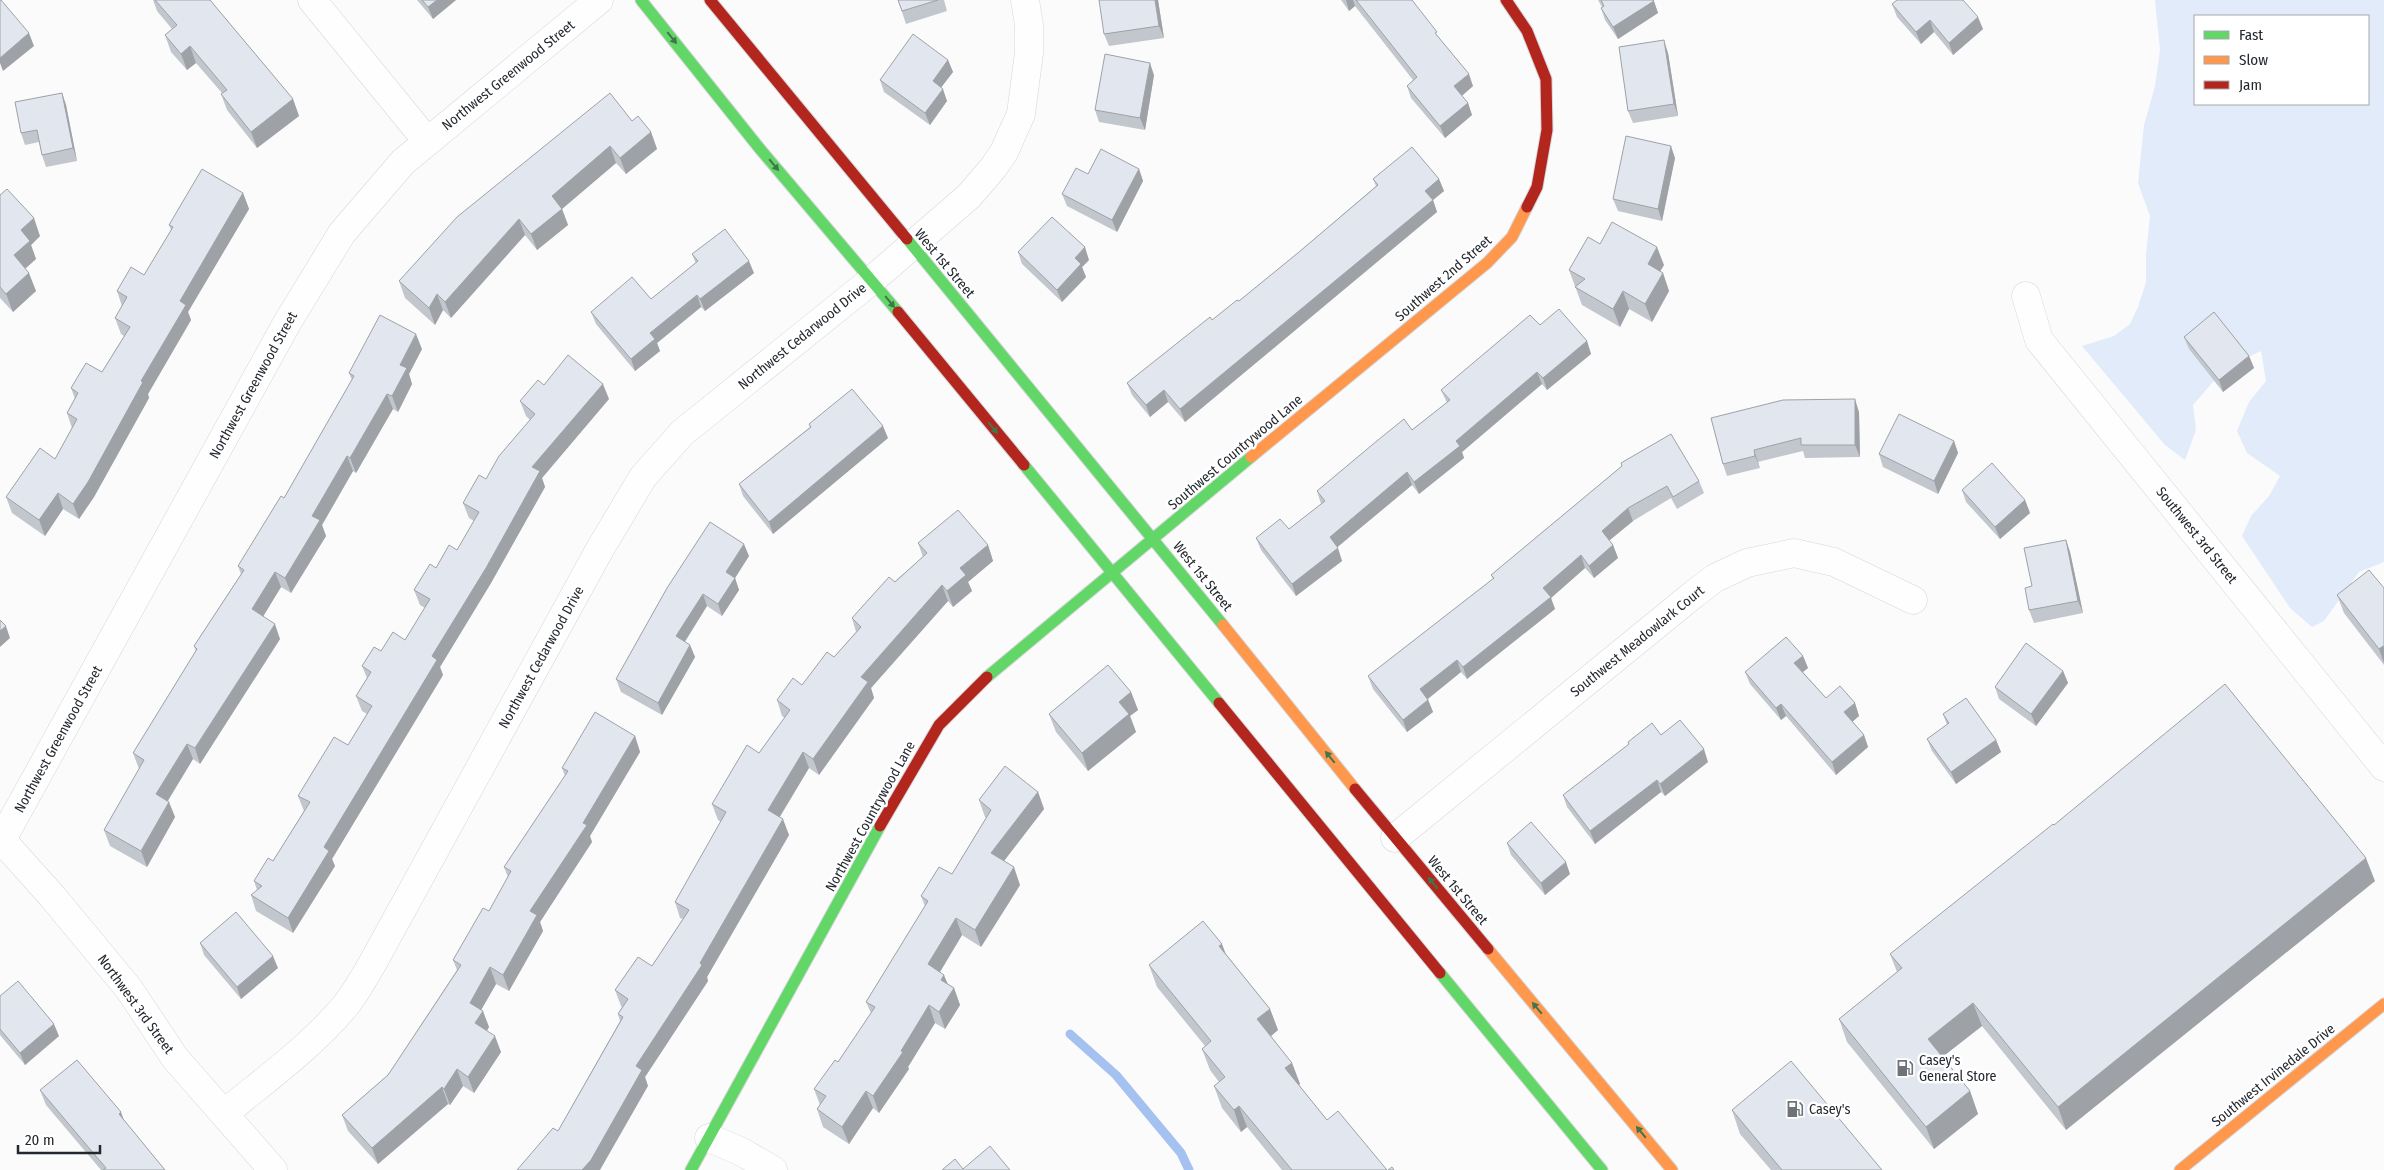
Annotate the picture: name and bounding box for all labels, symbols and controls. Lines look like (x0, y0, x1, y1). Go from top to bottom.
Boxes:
legend (2194, 15, 2369, 105)
street label: Northwest Greenwood Street (439, 16, 578, 134)
text: Fast (2239, 26, 2263, 44)
one-way arrow (666, 31, 677, 44)
text: Slow (2239, 51, 2268, 69)
text: Jam (2239, 76, 2262, 94)
one-way arrow (768, 158, 779, 171)
street label: West 1st Street (911, 225, 979, 302)
street label: Southwest 2nd Street (1392, 232, 1495, 325)
street label: Northwest Cedarwood Drive (735, 279, 870, 393)
one-way arrow (884, 295, 895, 308)
street label: Northwest Greenwood Street (206, 308, 301, 462)
street label: Southwest Countrywood Lane (1165, 391, 1306, 514)
one-way arrow (987, 421, 998, 434)
street label: Southwest 3rd Street (2152, 484, 2241, 587)
street label: West 1st Street (1169, 538, 1236, 615)
street label: Southwest Meadowlark Court (1567, 582, 1708, 701)
street label: Northwest Cedarwood Drive (495, 583, 588, 731)
street label: Northwest Greenwood Street (11, 662, 106, 816)
street label: Northwest Countrywood Lane (822, 738, 919, 894)
one-way arrow (1325, 751, 1336, 764)
street label: West 1st Street (1424, 852, 1492, 929)
one-way arrow (1427, 877, 1438, 890)
street label: Northwest 3rd Street (94, 951, 178, 1058)
one-way arrow (1531, 1002, 1543, 1014)
street label: Southwest Irvinedale Drive (2208, 1020, 2338, 1130)
place label: Casey's General Store (1919, 1052, 1997, 1085)
fuel station icon: Casey's General Store (1895, 1058, 1915, 1078)
fuel station icon: Casey's (1785, 1099, 1805, 1119)
place label: Casey's (1809, 1101, 1851, 1118)
scale bar (18, 1122, 100, 1154)
one-way arrow (1635, 1127, 1647, 1139)
text: 20 m (25, 1131, 55, 1149)

